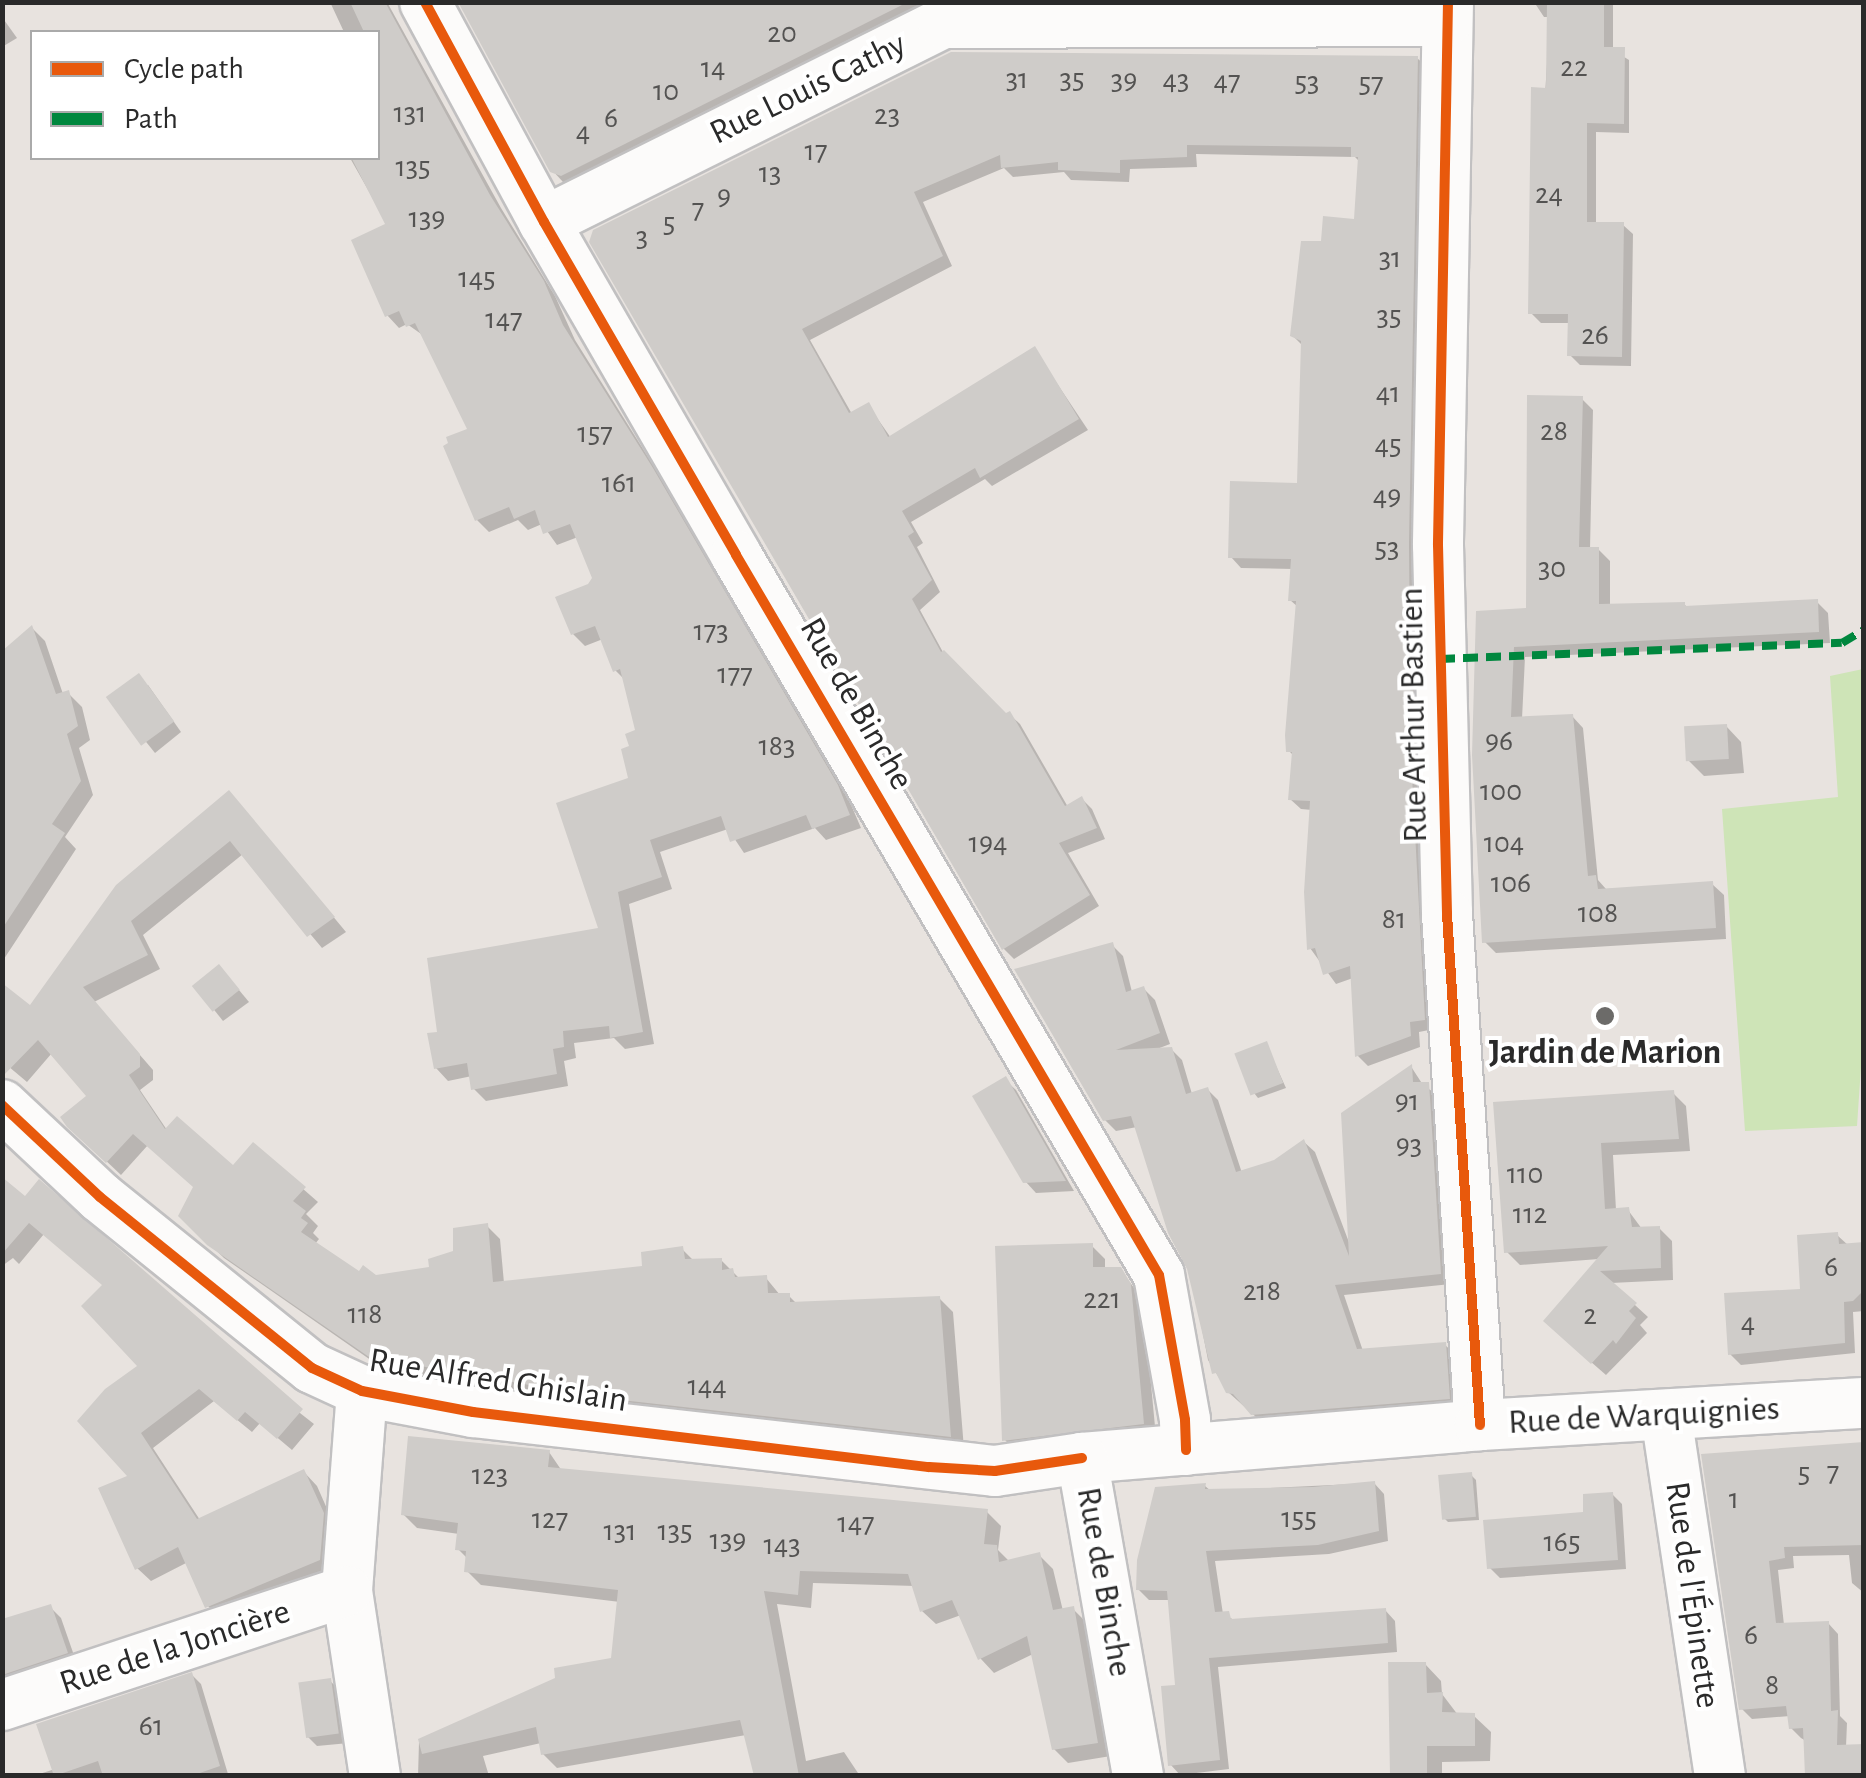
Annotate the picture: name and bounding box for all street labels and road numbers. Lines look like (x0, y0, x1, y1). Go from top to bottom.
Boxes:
street label: Rue Louis Cathy (703, 23, 913, 155)
street label: Rue Arthur Bastien (1391, 587, 1437, 843)
street label: Rue de Binche (790, 611, 922, 797)
street label: Rue Alfred Ghislain (366, 1340, 630, 1422)
street label: Rue de Warquignies (1507, 1388, 1781, 1444)
street label: Rue de l'Épinette (1655, 1479, 1729, 1711)
street label: Rue de Binche (1067, 1484, 1141, 1680)
street label: Rue de la Joncière (55, 1591, 295, 1705)

